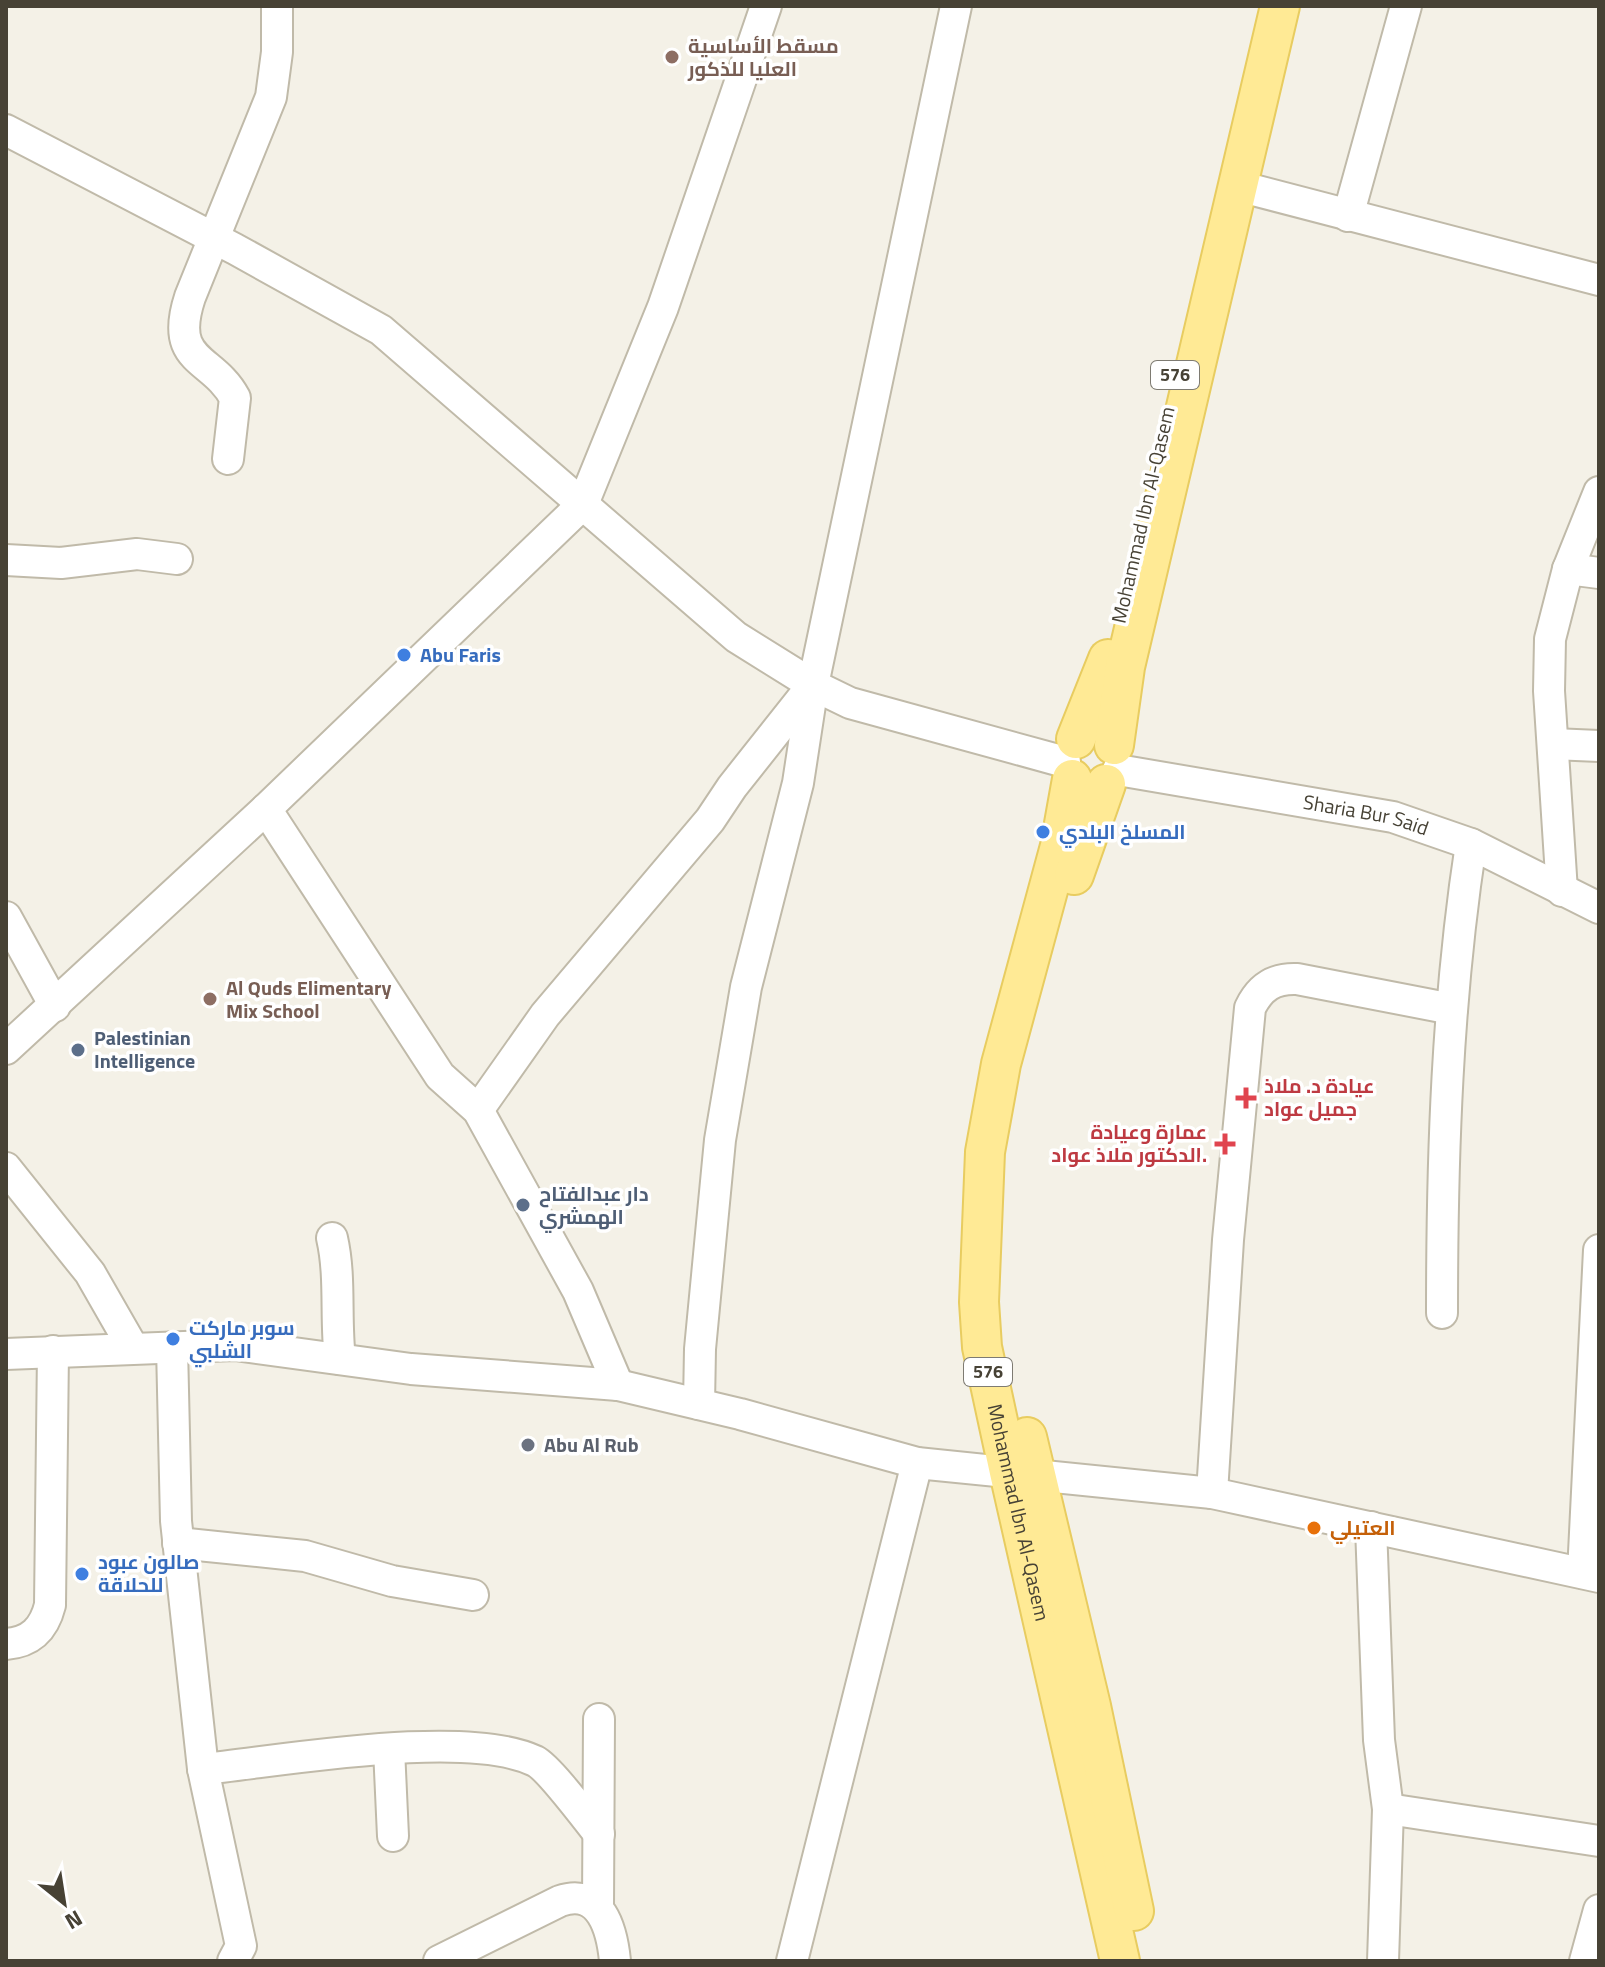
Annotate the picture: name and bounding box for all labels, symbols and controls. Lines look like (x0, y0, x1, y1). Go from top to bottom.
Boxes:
place label: مسقط الأساسية العليا للذكور (687, 30, 839, 84)
marker: مسقط الأساسية العليا للذكور (663, 48, 681, 66)
road number: 576 (1151, 361, 1199, 389)
street label: Mohammad Ibn Al-Qasem (1102, 403, 1183, 626)
place label: Abu Faris (420, 639, 501, 670)
marker: Abu Faris (395, 646, 413, 664)
street label: Sharia Bur Said (1301, 786, 1433, 843)
place label: المسلخ البلدي (1059, 816, 1186, 848)
marker: المسلخ البلدي (1034, 823, 1052, 841)
place label: Al Quds Elimentary Mix School (226, 972, 391, 1026)
marker: Al Quds Elimentary Mix School (201, 990, 219, 1008)
place label: Palestinian Intelligence (94, 1022, 195, 1076)
marker: Palestinian Intelligence (69, 1041, 87, 1059)
place label: عيادة د. ملاذ جميل عواد (1264, 1070, 1375, 1124)
marker: عيادة د. ملاذ جميل عواد (1235, 1087, 1257, 1109)
place label: عمارة وعيادة الدكتور ملاذ عواد. (1051, 1116, 1207, 1170)
marker: عمارة وعيادة الدكتور ملاذ عواد. (1214, 1133, 1236, 1155)
place label: دار عبدالفتاح الهمشري (539, 1178, 649, 1233)
marker: دار عبدالفتاح الهمشري (514, 1196, 532, 1214)
place label: سوبر ماركت الشلبي (189, 1312, 295, 1368)
marker: سوبر ماركت الشلبي (164, 1330, 182, 1348)
road number: 576 (964, 1358, 1012, 1386)
street label: Mohammad Ibn Al-Qasem (980, 1401, 1058, 1624)
place label: Abu Al Rub (544, 1429, 639, 1460)
marker: Abu Al Rub (519, 1436, 537, 1454)
place label: العتيلي (1330, 1512, 1396, 1544)
marker: العتيلي (1305, 1519, 1323, 1537)
place label: صالون عبود للحلاقة (98, 1546, 200, 1600)
marker: صالون عبود للحلاقة (73, 1565, 91, 1583)
north arrow (24, 1863, 104, 1943)
text: N (59, 1902, 89, 1939)

